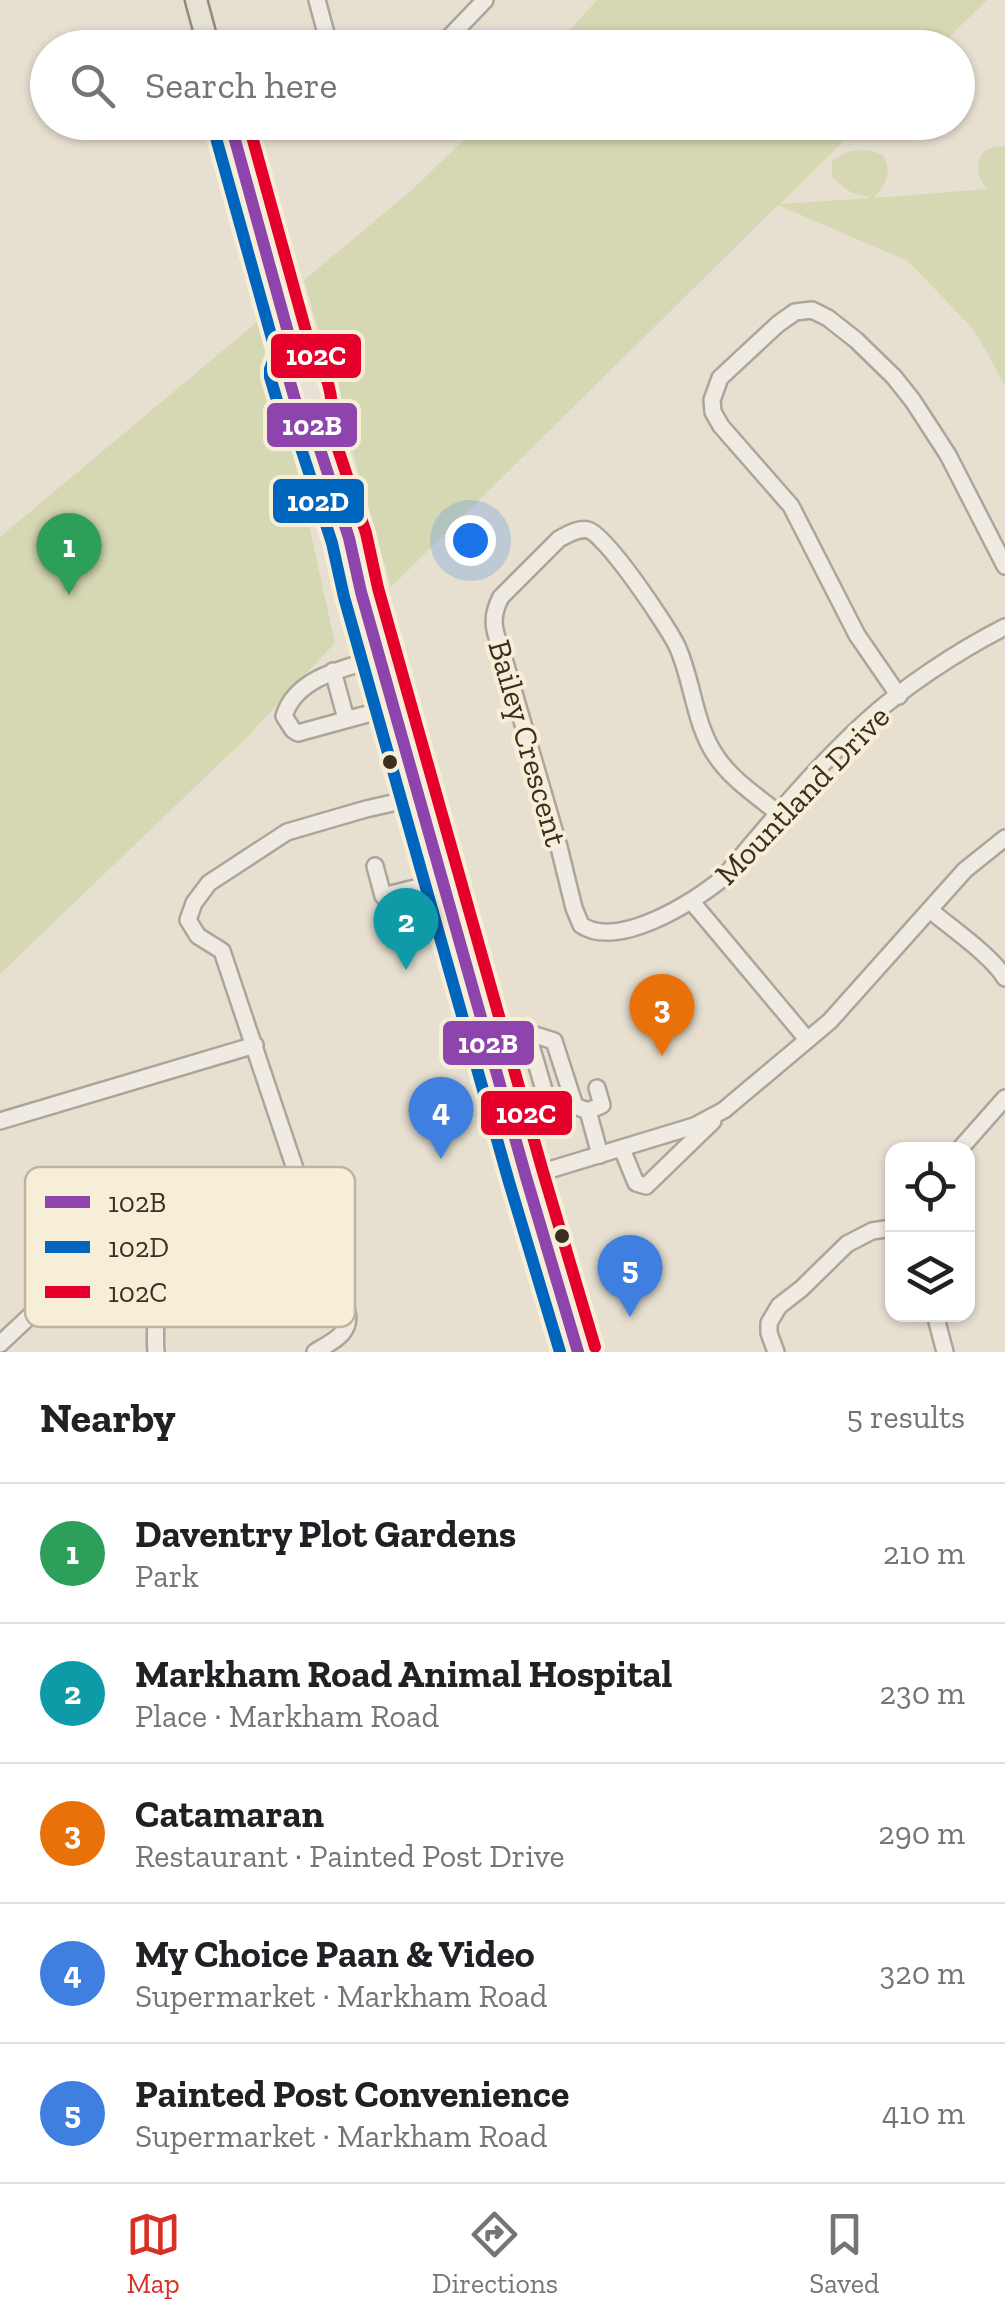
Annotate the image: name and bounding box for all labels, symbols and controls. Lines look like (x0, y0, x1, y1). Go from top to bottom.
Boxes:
search box (30, 30, 975, 140)
icon: search (65, 58, 120, 113)
text: Search here (145, 62, 337, 108)
line badge: 102C (269, 332, 363, 380)
text: 102C (286, 339, 346, 372)
line badge: 102B (265, 401, 359, 449)
text: 102B (282, 409, 342, 442)
line badge: 102D (271, 477, 366, 525)
text: 102D (287, 485, 349, 518)
pin: 1 (36, 512, 102, 595)
your location (445, 515, 496, 566)
street label: Bailey Crescent (480, 635, 576, 851)
street label: Mountland Drive (707, 697, 897, 893)
unlabelled marker (380, 752, 400, 772)
pin: 2 (374, 888, 438, 970)
pin: 3 (630, 974, 694, 1056)
line badge: 102B (441, 1019, 536, 1067)
text: 102B (458, 1027, 518, 1060)
pin: 4 (408, 1076, 474, 1159)
line badge: 102C (479, 1089, 574, 1137)
text: 102C (496, 1097, 556, 1130)
map controls (885, 1142, 975, 1322)
button: locate (885, 1142, 975, 1232)
legend (25, 1167, 355, 1327)
text: 102B (108, 1186, 166, 1219)
unlabelled marker (552, 1226, 572, 1246)
text: 102D (108, 1231, 169, 1264)
button: layers (885, 1232, 975, 1322)
pin: 5 (598, 1234, 662, 1317)
text: 102C (108, 1276, 167, 1309)
text: Nearby (40, 1392, 176, 1443)
text: 5 results (847, 1398, 965, 1436)
text: Daventry Plot Gardens (135, 1511, 516, 1557)
text: 1 (66, 1534, 79, 1572)
text: 210 m (883, 1534, 965, 1572)
text: Park (135, 1557, 199, 1595)
text: Markham Road Animal Hospital (135, 1651, 672, 1697)
text: 2 (64, 1674, 81, 1712)
text: 230 m (880, 1674, 965, 1712)
text: Place · Markham Road (135, 1697, 439, 1735)
text: Catamaran (135, 1791, 324, 1837)
text: 3 (64, 1814, 81, 1852)
text: 290 m (878, 1814, 965, 1852)
text: Restaurant · Painted Post Drive (135, 1837, 565, 1875)
text: My Choice Paan & Video (135, 1931, 535, 1977)
text: 4 (63, 1954, 82, 1992)
text: 320 m (880, 1954, 965, 1992)
text: Supermarket · Markham Road (135, 1977, 547, 2015)
text: Painted Post Convenience (135, 2071, 569, 2117)
text: 5 (64, 2094, 81, 2132)
text: 410 m (882, 2094, 965, 2132)
text: Supermarket · Markham Road (135, 2117, 547, 2155)
tab: Map (126, 2207, 181, 2300)
tab: Directions (432, 2207, 558, 2300)
tab: Saved (809, 2207, 879, 2300)

